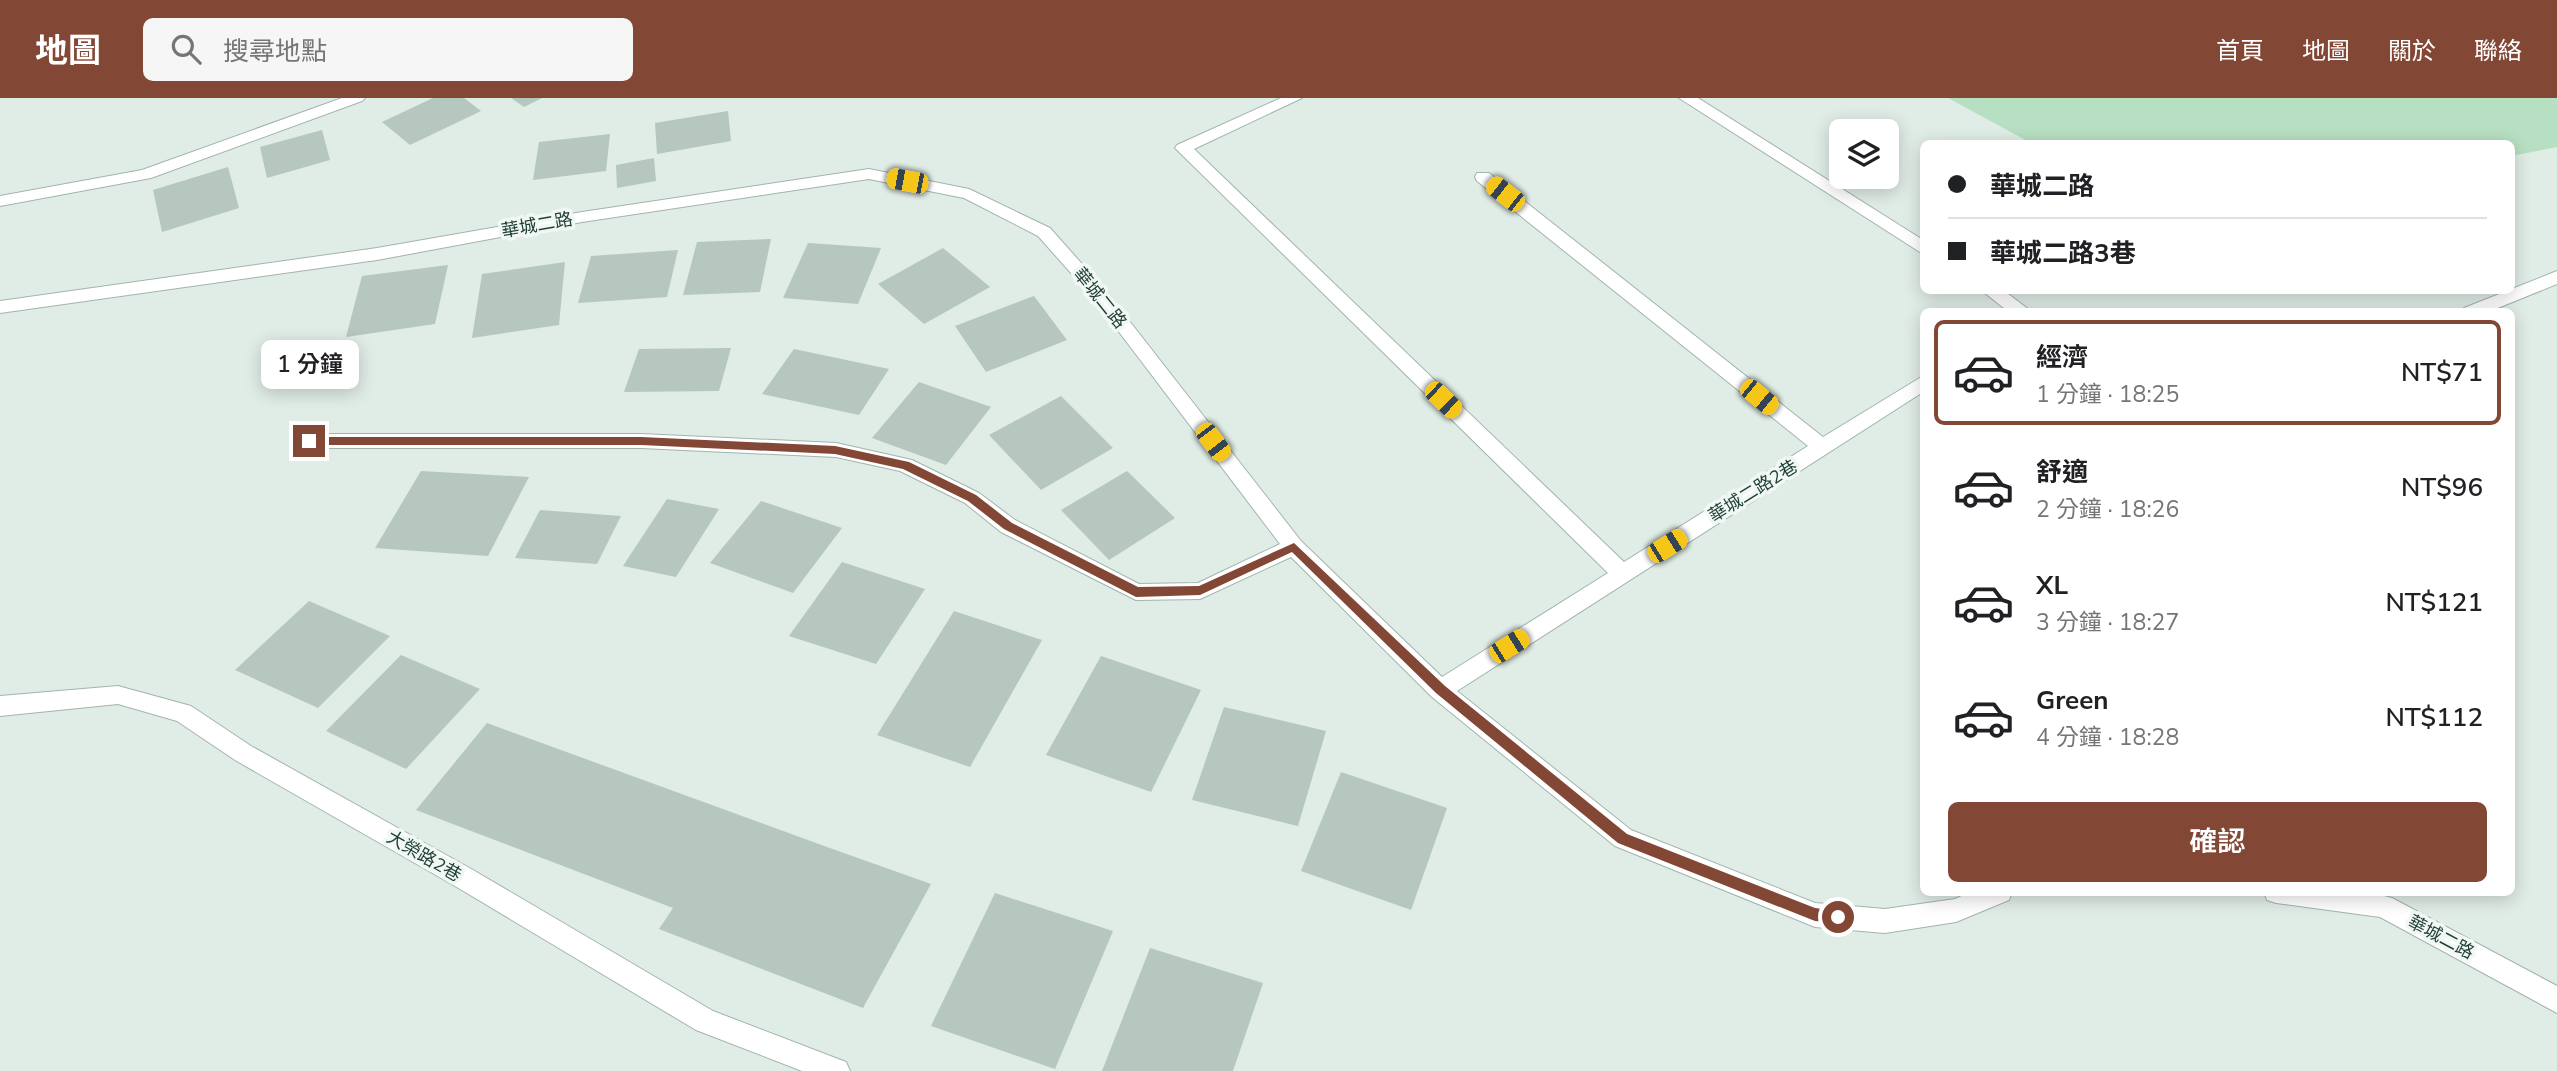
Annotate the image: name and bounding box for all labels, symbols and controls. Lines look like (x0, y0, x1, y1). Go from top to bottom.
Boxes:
search box (143, 18, 633, 81)
text: 地圖 (35, 29, 101, 74)
icon: search (167, 30, 205, 68)
text: 搜尋地點 (223, 34, 327, 69)
text: 首頁 (2216, 35, 2264, 67)
text: 地圖 (2302, 35, 2350, 67)
text: 關於 (2388, 35, 2436, 67)
text: 聯絡 (2474, 35, 2522, 67)
map controls (1829, 119, 1899, 189)
button: layers (1829, 119, 1899, 189)
car (885, 167, 930, 195)
text: 華城二路 (1990, 169, 2094, 204)
car (1482, 173, 1529, 215)
street label: 華城二路 (499, 207, 575, 243)
text: 華城二路3巷 (1990, 236, 2136, 271)
street label: 華城二路 (1068, 262, 1132, 334)
callout: 1 分鐘 (260, 340, 358, 388)
text: 經濟 (2036, 340, 2088, 375)
icon: car (1952, 341, 2015, 404)
text: 1 分鐘 (277, 349, 343, 380)
text: NT$71 (2401, 355, 2483, 390)
car (1737, 376, 1782, 418)
car (1421, 378, 1466, 422)
text: 1 分鐘 · 18:25 (2036, 379, 2179, 410)
car (1192, 419, 1235, 465)
route end (293, 425, 325, 457)
street label: 華城二路2巷 (1704, 454, 1802, 528)
text: 舒適 (2036, 455, 2088, 490)
icon: car (1952, 456, 2015, 519)
text: NT$96 (2401, 470, 2483, 505)
text: 2 分鐘 · 18:26 (2036, 494, 2179, 525)
car (1644, 526, 1691, 566)
text: XL (2036, 568, 2068, 603)
icon: car (1952, 571, 2015, 634)
text: NT$121 (2385, 585, 2483, 620)
text: 3 分鐘 · 18:27 (2036, 607, 2179, 638)
car (1486, 626, 1533, 666)
text: Green (2036, 683, 2109, 718)
icon: car (1952, 686, 2015, 749)
text: NT$112 (2385, 700, 2483, 735)
text: 4 分鐘 · 18:28 (2036, 722, 2179, 753)
button: 確認 (1948, 802, 2487, 882)
street label: 大榮路2巷 (382, 825, 466, 887)
route start (1822, 901, 1854, 933)
street label: 華城二路 (2404, 910, 2478, 964)

